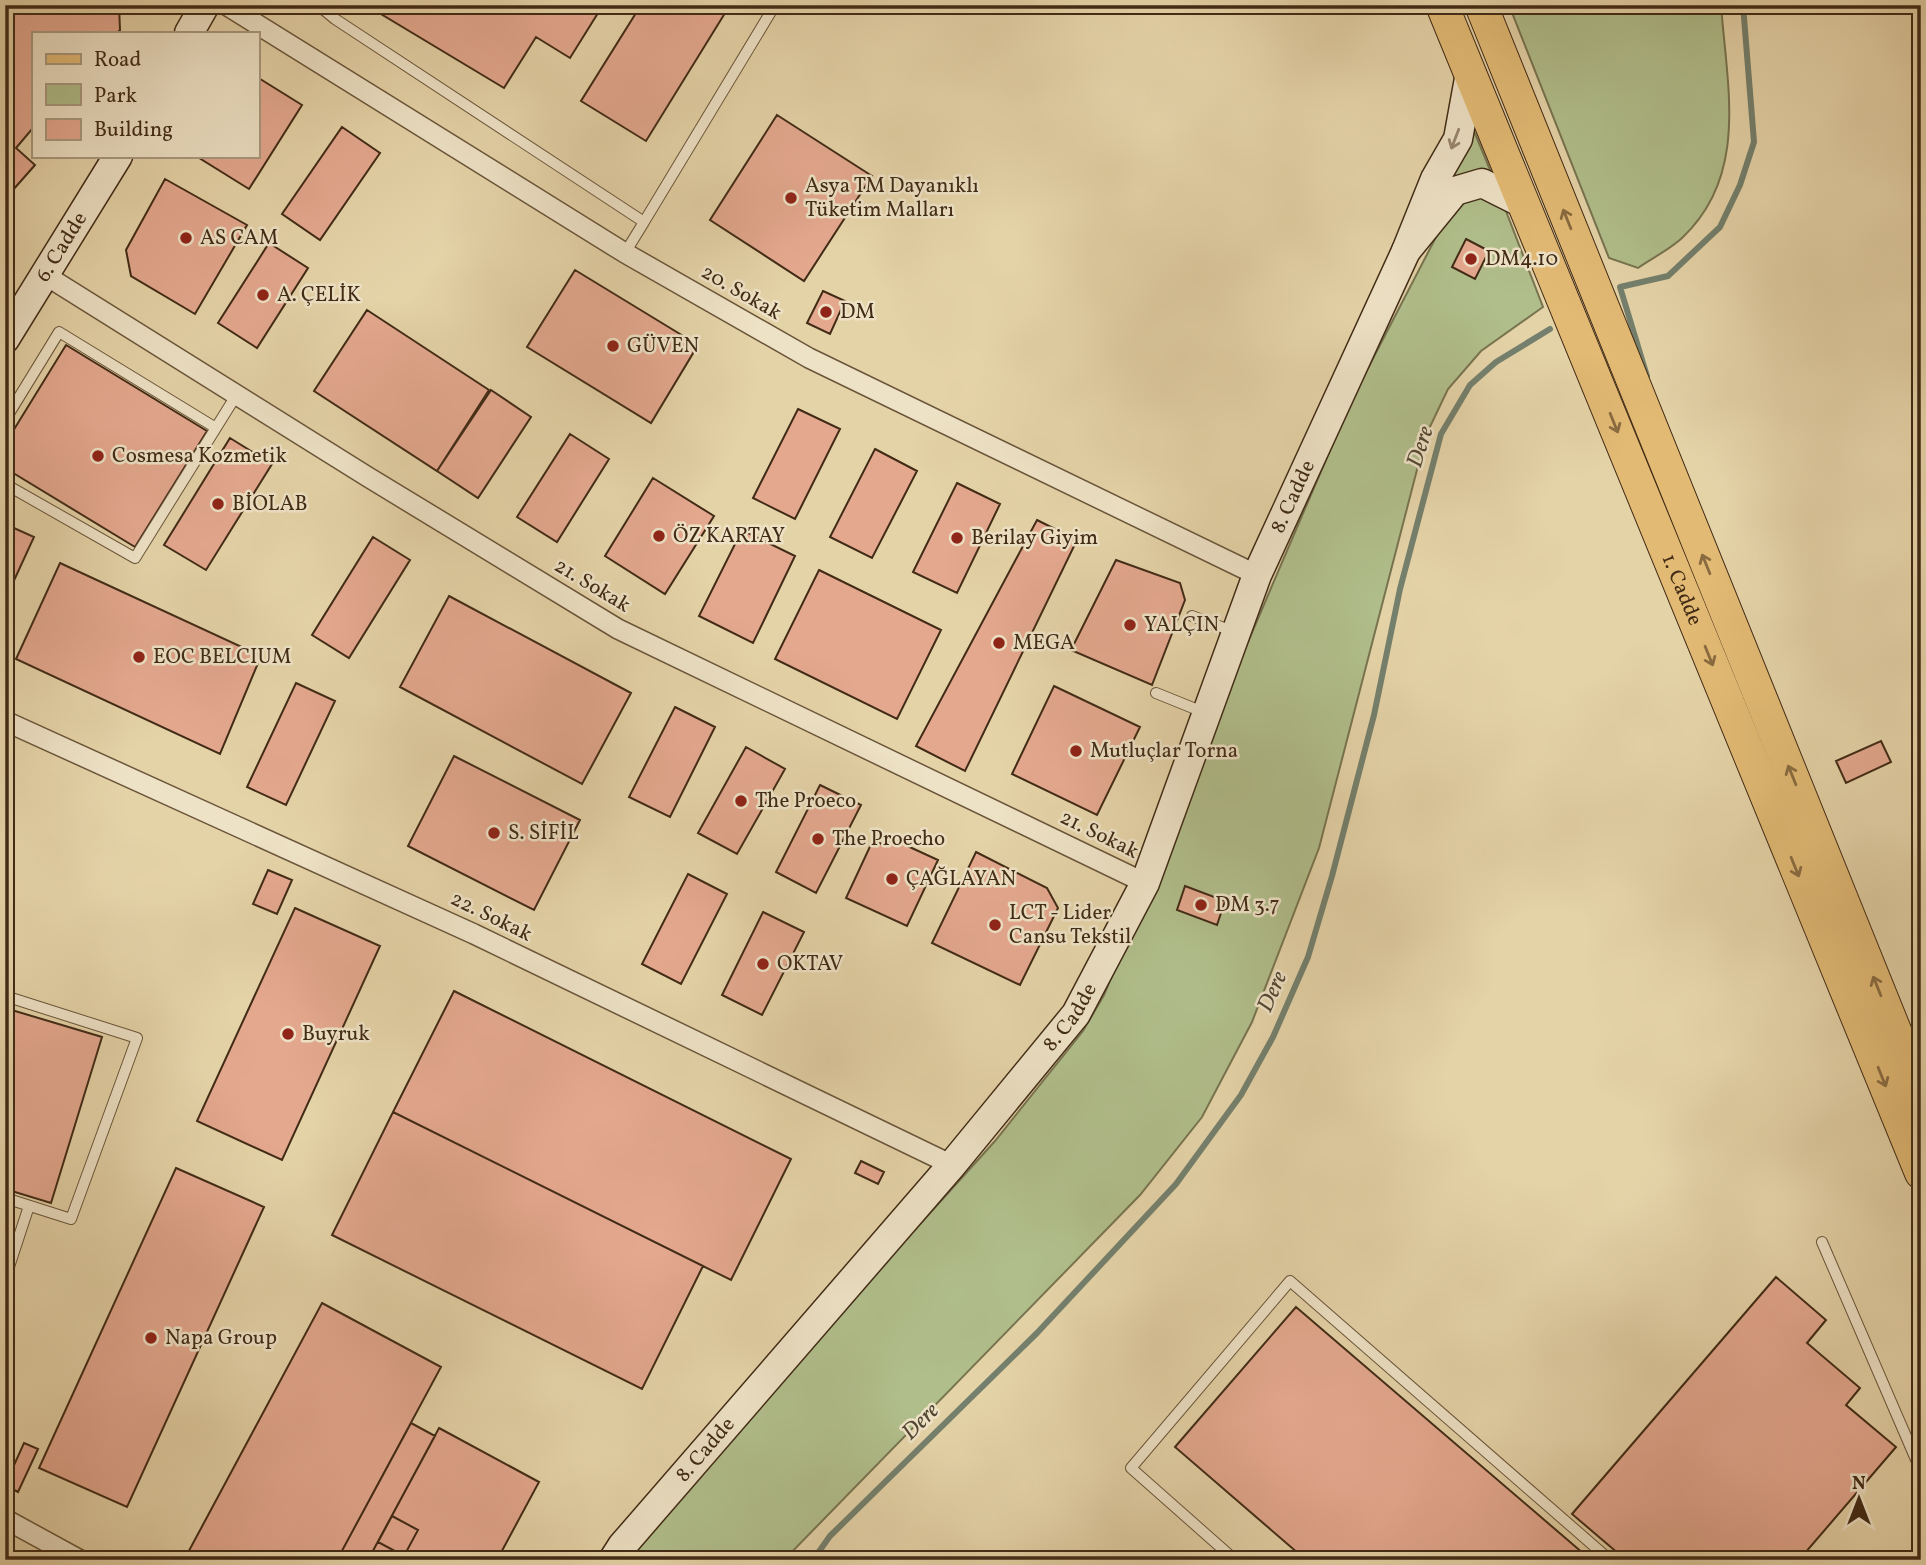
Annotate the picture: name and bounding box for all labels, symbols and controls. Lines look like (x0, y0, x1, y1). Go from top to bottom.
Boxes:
legend (32, 32, 259, 158)
text: Road (94, 46, 141, 75)
text: Park (94, 82, 137, 111)
text: Building (94, 116, 173, 145)
one-way arrow (1448, 128, 1461, 149)
place label: Asya TM Dayanıklı Tüketim Malları (805, 172, 979, 225)
marker: Asya TM Dayanıklı Tüketim Malları (783, 190, 799, 206)
street label: 6. Cadde (29, 206, 95, 288)
one-way arrow (1559, 208, 1572, 230)
place label: AS CAM (200, 224, 278, 253)
marker: AS CAM (178, 230, 194, 246)
place label: DM4.10 (1485, 245, 1558, 274)
marker: DM4.10 (1463, 251, 1479, 267)
street label: 20. Sokak (695, 258, 787, 328)
place label: A. ÇELİK (277, 281, 361, 310)
marker: A. ÇELİK (255, 287, 271, 303)
place label: DM (840, 298, 875, 327)
marker: DM (818, 304, 834, 320)
place label: GÜVEN (627, 332, 699, 361)
marker: GÜVEN (605, 338, 621, 354)
one-way arrow (1608, 412, 1621, 434)
water label: Dere (1399, 422, 1443, 472)
place label: Cosmesa Kozmetik (112, 442, 287, 471)
marker: Cosmesa Kozmetik (90, 448, 106, 464)
street label: 8. Cadde (1264, 455, 1322, 538)
place label: BİOLAB (232, 490, 308, 519)
marker: BİOLAB (210, 496, 226, 512)
place label: ÖZ KARTAY (673, 522, 785, 551)
place label: Berilay Giyim (971, 524, 1098, 553)
marker: ÖZ KARTAY (651, 528, 667, 544)
marker: Berilay Giyim (949, 530, 965, 546)
street label: 1. Cadde (1654, 549, 1709, 630)
street label: 21. Sokak (548, 552, 636, 620)
one-way arrow (1699, 554, 1712, 575)
place label: YALÇIN (1144, 611, 1219, 640)
marker: YALÇIN (1122, 617, 1138, 633)
place label: MEGA (1013, 629, 1075, 658)
marker: MEGA (991, 635, 1007, 651)
place label: EOC BELCIUM (153, 643, 291, 672)
one-way arrow (1704, 645, 1717, 667)
marker: EOC BELCIUM (131, 649, 147, 665)
place label: Mutluçlar Torna (1090, 737, 1238, 766)
marker: Mutluçlar Torna (1068, 743, 1084, 759)
one-way arrow (1784, 765, 1797, 786)
place label: The Proeco (755, 787, 856, 816)
marker: The Proeco (733, 793, 749, 809)
street label: 21. Sokak (1055, 803, 1144, 867)
place label: S. SİFİL (508, 819, 579, 848)
marker: S. SİFİL (486, 825, 502, 841)
place label: The Proecho (832, 825, 945, 854)
marker: The Proecho (810, 831, 826, 847)
one-way arrow (1790, 856, 1803, 877)
place label: ÇAĞLAYAN (906, 865, 1016, 894)
marker: ÇAĞLAYAN (884, 871, 900, 887)
street label: 22. Sokak (445, 885, 537, 949)
place label: DM 3.7 (1215, 891, 1280, 920)
marker: DM 3.7 (1193, 897, 1209, 913)
place label: LCT - Lider Cansu Tekstil (1009, 899, 1131, 952)
marker: LCT - Lider Cansu Tekstil (987, 917, 1003, 933)
place label: OKTAV (777, 950, 843, 979)
marker: OKTAV (755, 956, 771, 972)
water label: Dere (1250, 966, 1296, 1018)
one-way arrow (1869, 975, 1882, 997)
street label: 8. Cadde (1036, 978, 1104, 1058)
place label: Buyruk (302, 1020, 370, 1049)
marker: Buyruk (280, 1026, 296, 1042)
one-way arrow (1876, 1066, 1889, 1088)
place label: Napa Group (165, 1324, 277, 1353)
marker: Napa Group (143, 1330, 159, 1346)
water label: Dere (895, 1396, 947, 1448)
street label: 8. Cadde (669, 1411, 742, 1489)
north arrow (1825, 1464, 1895, 1534)
text: N (1852, 1471, 1866, 1497)

